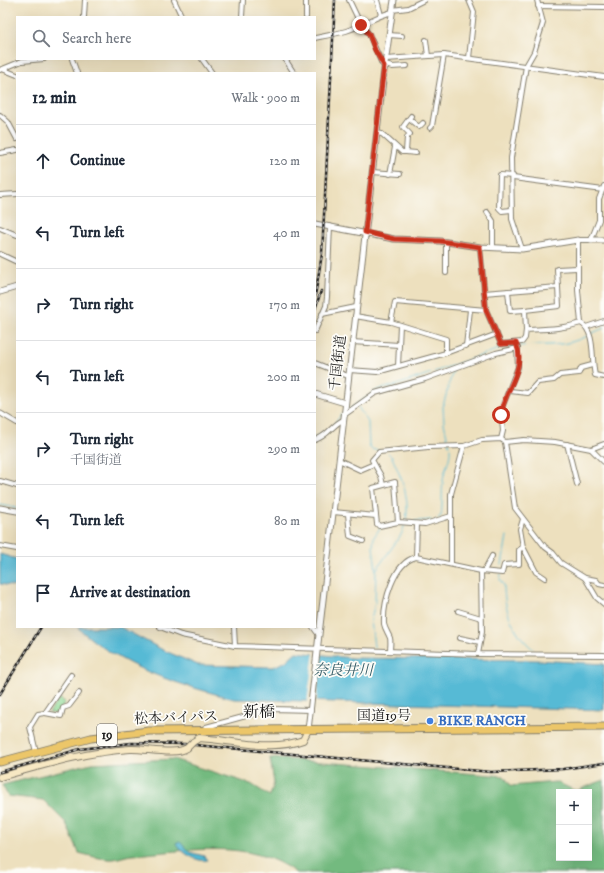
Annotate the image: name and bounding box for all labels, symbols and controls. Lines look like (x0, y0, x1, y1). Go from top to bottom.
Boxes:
search box (16, 16, 316, 60)
route end (352, 16, 370, 34)
icon: search (30, 27, 52, 49)
text: Search here (62, 29, 131, 48)
text: 12 min (32, 87, 76, 109)
text: Walk · 900 m (231, 90, 300, 106)
icon: ahead (32, 150, 54, 172)
text: Continue (70, 151, 125, 170)
text: 120 m (269, 153, 300, 169)
icon: left (32, 222, 54, 244)
text: Turn left (70, 223, 124, 242)
text: 40 m (273, 225, 300, 241)
icon: right (32, 294, 54, 316)
text: Turn right (70, 295, 133, 314)
text: 170 m (269, 297, 300, 313)
street label: 千国街道 (326, 334, 350, 392)
icon: left (32, 366, 54, 388)
text: Turn left (70, 367, 124, 386)
text: 200 m (267, 369, 300, 385)
route start (492, 406, 510, 424)
text: Turn right (70, 430, 133, 449)
icon: right (32, 438, 54, 460)
text: 290 m (268, 441, 300, 457)
text: 千国街道 (70, 452, 122, 468)
icon: left (32, 510, 54, 532)
text: Turn left (70, 511, 124, 530)
text: 80 m (274, 513, 300, 529)
icon: arrive (32, 582, 54, 604)
text: Arrive at destination (70, 583, 190, 602)
water label: 奈良井川 (313, 661, 375, 680)
district label: 新橋 (243, 702, 275, 722)
street label: 国道19号 (357, 707, 411, 725)
street label: 松本バイパス (134, 708, 218, 728)
place label: BIKE RANCH (438, 712, 526, 730)
marker: BIKE RANCH (425, 716, 435, 726)
road number: 19 (97, 724, 117, 746)
map controls (556, 789, 592, 861)
button: + (556, 789, 592, 825)
button: − (556, 825, 592, 861)

